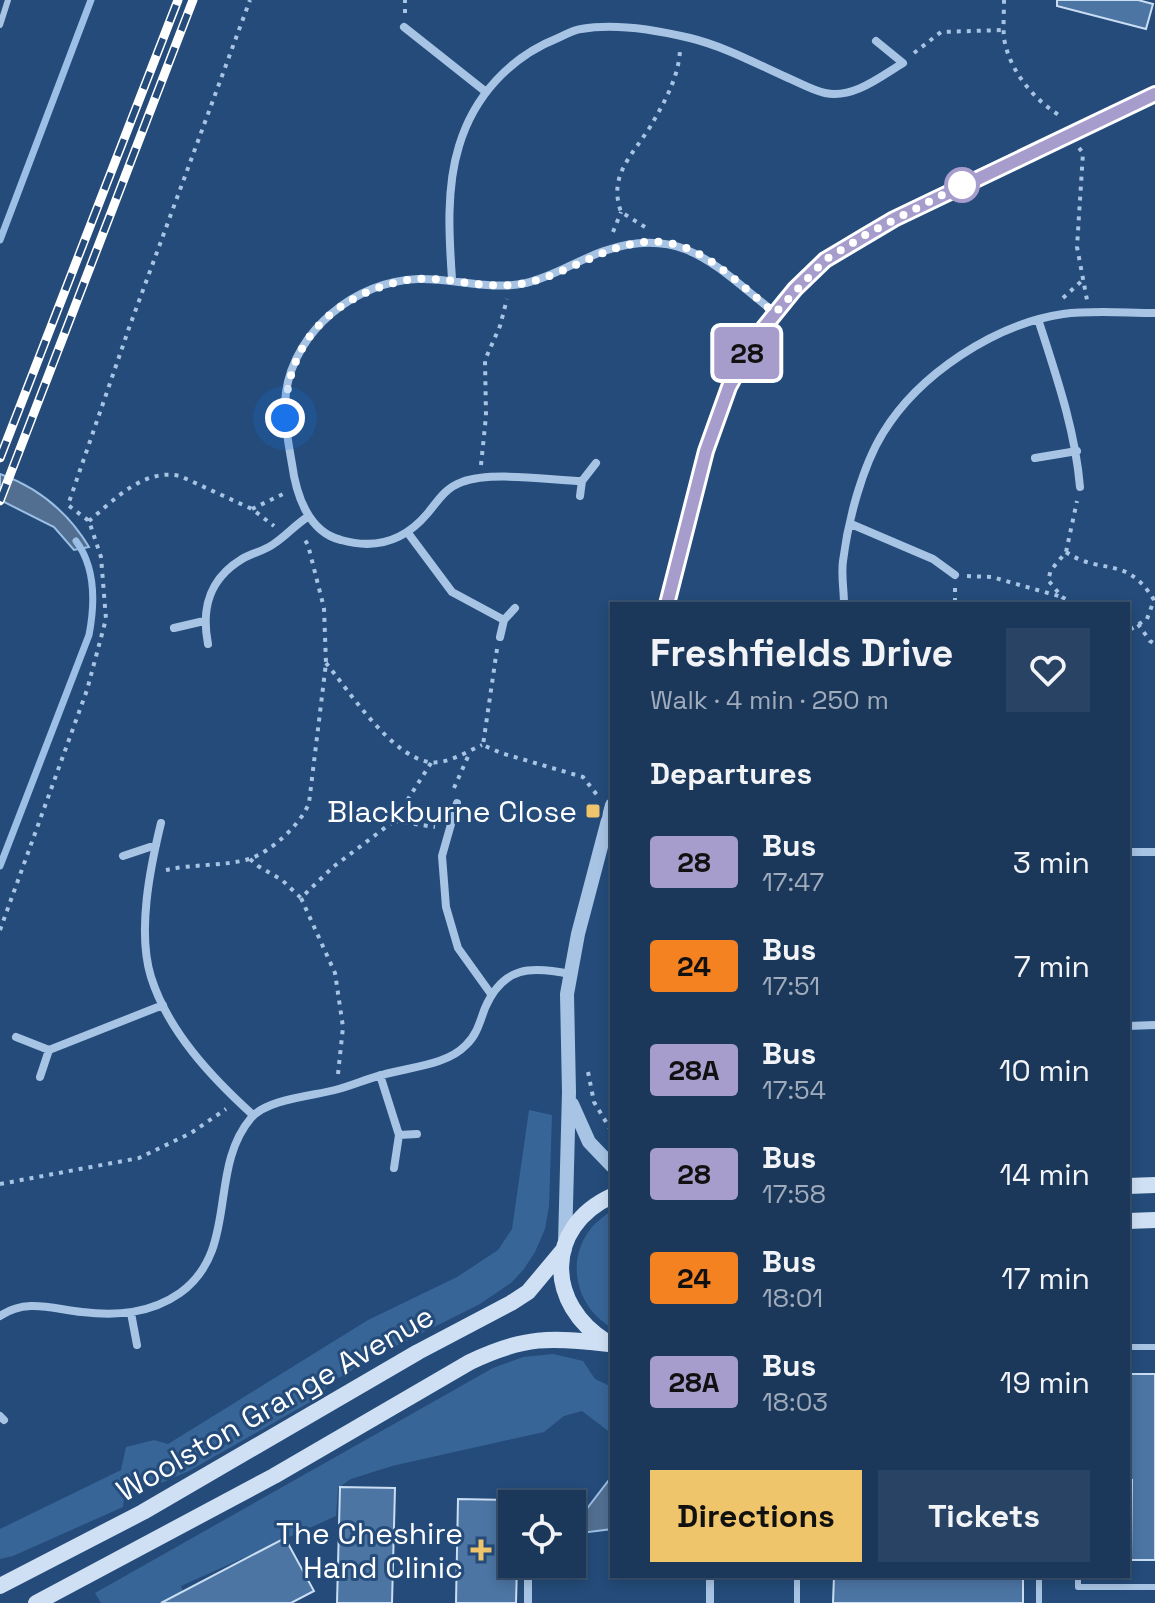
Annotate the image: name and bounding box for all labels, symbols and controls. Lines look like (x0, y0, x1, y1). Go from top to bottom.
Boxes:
unlabelled marker (945, 168, 979, 202)
line badge: 28 (711, 327, 783, 379)
text: 28 (730, 335, 764, 371)
your location (265, 398, 305, 438)
button: heart (1006, 628, 1090, 712)
text: Freshfields Drive (650, 629, 954, 677)
text: Walk · 4 min · 250 m (650, 683, 889, 717)
text: Departures (650, 754, 812, 793)
place label: Blackburne Close (327, 792, 577, 831)
marker: Blackburne Close (584, 802, 602, 820)
text: Bus (762, 826, 816, 865)
text: 3 min (1013, 843, 1090, 882)
text: 28 (677, 844, 711, 880)
text: 17:47 (762, 865, 824, 899)
text: Bus (762, 930, 816, 969)
text: 7 min (1014, 947, 1090, 986)
text: 24 (677, 948, 711, 984)
text: 17:51 (762, 969, 820, 1003)
text: Bus (762, 1034, 816, 1073)
text: 10 min (999, 1051, 1090, 1090)
text: 28A (668, 1052, 720, 1088)
text: 17:54 (762, 1073, 826, 1107)
text: Bus (762, 1138, 816, 1177)
text: 14 min (999, 1155, 1090, 1194)
text: 28 (677, 1156, 711, 1192)
text: 17:58 (762, 1177, 826, 1211)
text: Bus (762, 1242, 816, 1281)
text: 17 min (1001, 1259, 1090, 1298)
text: 24 (677, 1260, 711, 1296)
text: 18:01 (762, 1281, 823, 1315)
street label: Woolston Grange Avenue (109, 1296, 441, 1510)
text: Bus (762, 1346, 816, 1385)
text: 19 min (1000, 1363, 1090, 1402)
text: 28A (668, 1364, 720, 1400)
text: 18:03 (762, 1385, 828, 1419)
button: Directions (650, 1470, 862, 1562)
button: Tickets (878, 1470, 1090, 1562)
map controls (498, 1490, 586, 1578)
button: locate (498, 1490, 586, 1578)
place label: The Cheshire Hand Clinic (276, 1514, 463, 1587)
marker: The Cheshire Hand Clinic (470, 1539, 492, 1561)

